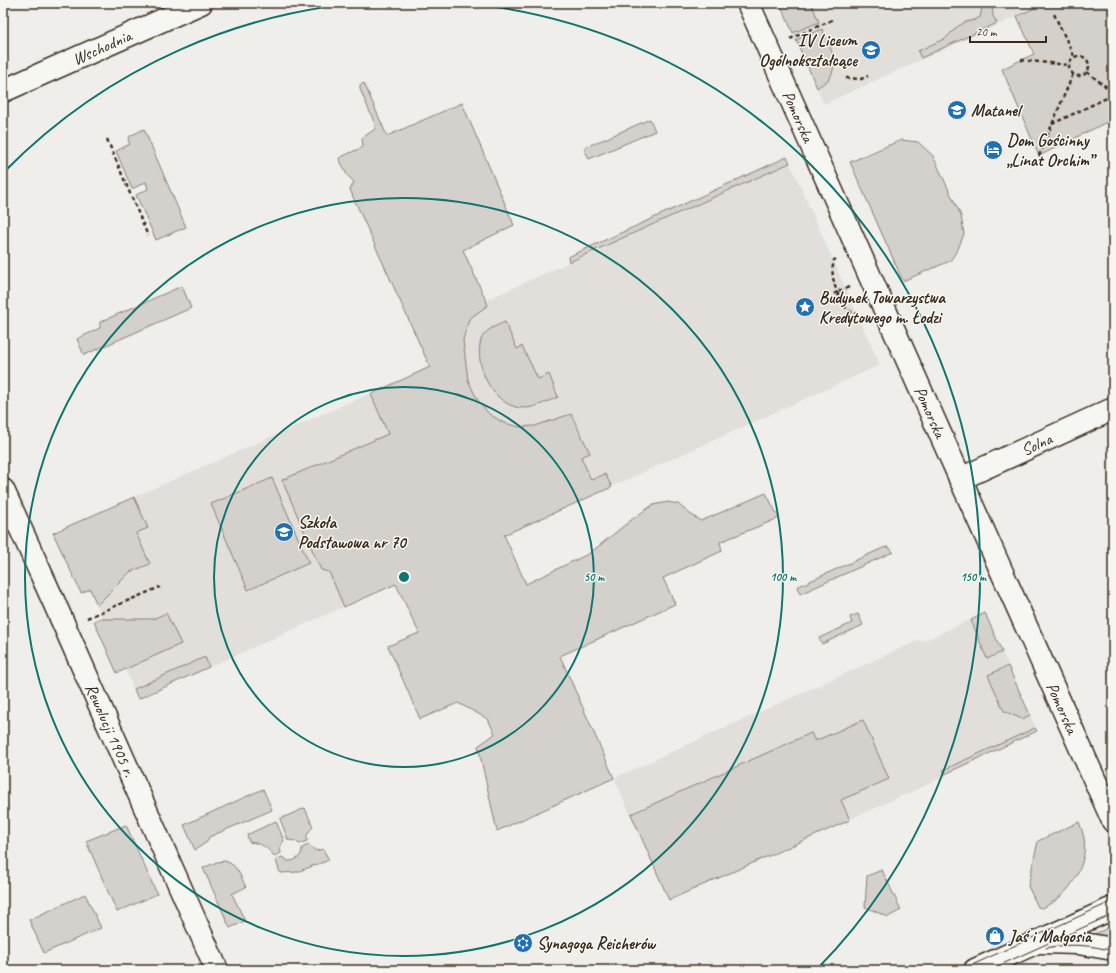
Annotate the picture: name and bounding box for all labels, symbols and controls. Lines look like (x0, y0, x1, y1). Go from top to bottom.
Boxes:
scale bar (970, 18, 1046, 44)
street label: Wschodnia (69, 24, 136, 69)
text: 20 m (976, 24, 998, 40)
place label: IV Liceum Ogólnokształcące (759, 30, 859, 71)
school or university icon: IV Liceum Ogólnokształcące (860, 39, 882, 61)
street label: Pomorska (778, 87, 820, 147)
school or university icon: Matanel (946, 99, 968, 121)
place label: Matanel (971, 100, 1023, 121)
place label: Dom Gościnny „Linat Orchim” (1007, 130, 1098, 171)
hotel icon: Dom Gościnny „Linat Orchim” (982, 139, 1004, 161)
place label: Budynek Towarzystwa Kredytowego m. Łodzi (819, 287, 946, 328)
place icon: Budynek Towarzystwa Kredytowego m. Łodzi (794, 296, 816, 318)
street label: Pomorska (910, 383, 952, 443)
street label: Solna (1018, 427, 1056, 460)
place label: Szkoła Podstawowa nr 70 (298, 512, 408, 553)
school or university icon: Szkoła Podstawowa nr 70 (273, 521, 295, 543)
text: 50 m (584, 569, 605, 585)
text: 100 m (770, 569, 797, 585)
text: 150 m (960, 569, 987, 585)
centre of rings (397, 570, 411, 584)
street label: Pomorska (1042, 679, 1084, 739)
street label: Rewolucji 1905 r. (81, 680, 141, 780)
shop icon: Jaś i Małgosia (984, 925, 1006, 947)
place label: Jaś i Małgosia (1008, 926, 1093, 947)
synagogue icon: Synagoga Reicherów (512, 932, 534, 954)
place label: Synagoga Reicherów (537, 933, 657, 954)

